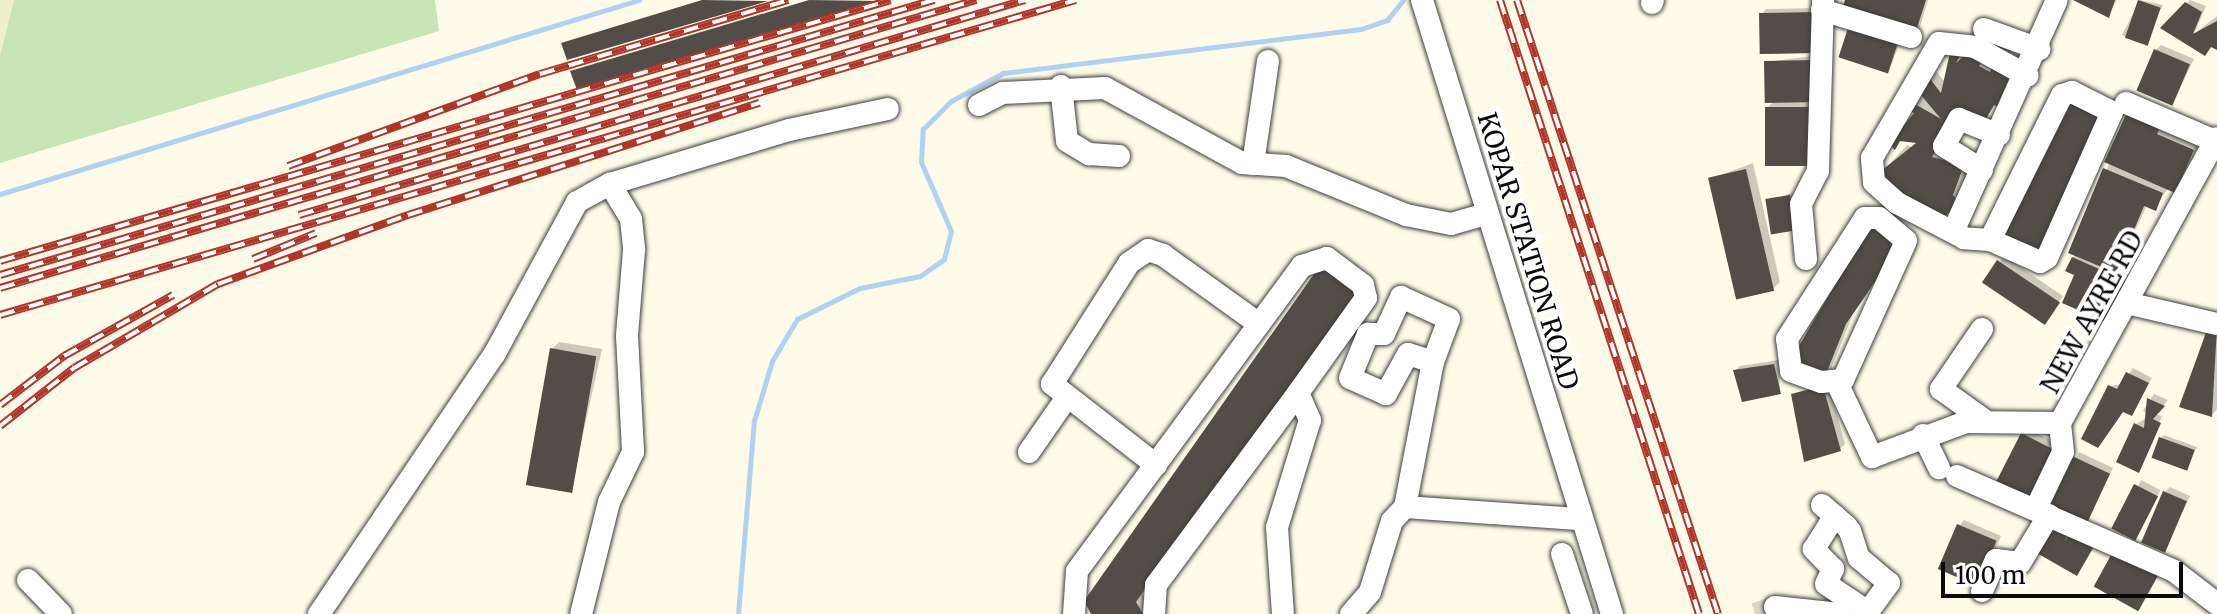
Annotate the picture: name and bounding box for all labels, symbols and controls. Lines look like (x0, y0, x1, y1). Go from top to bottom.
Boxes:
street label: KOPAR STATION ROAD (1471, 109, 1585, 393)
street label: NEW AYRE RD (2035, 225, 2149, 399)
scale bar (1945, 546, 2187, 596)
text: 100 m (1955, 560, 2025, 591)

